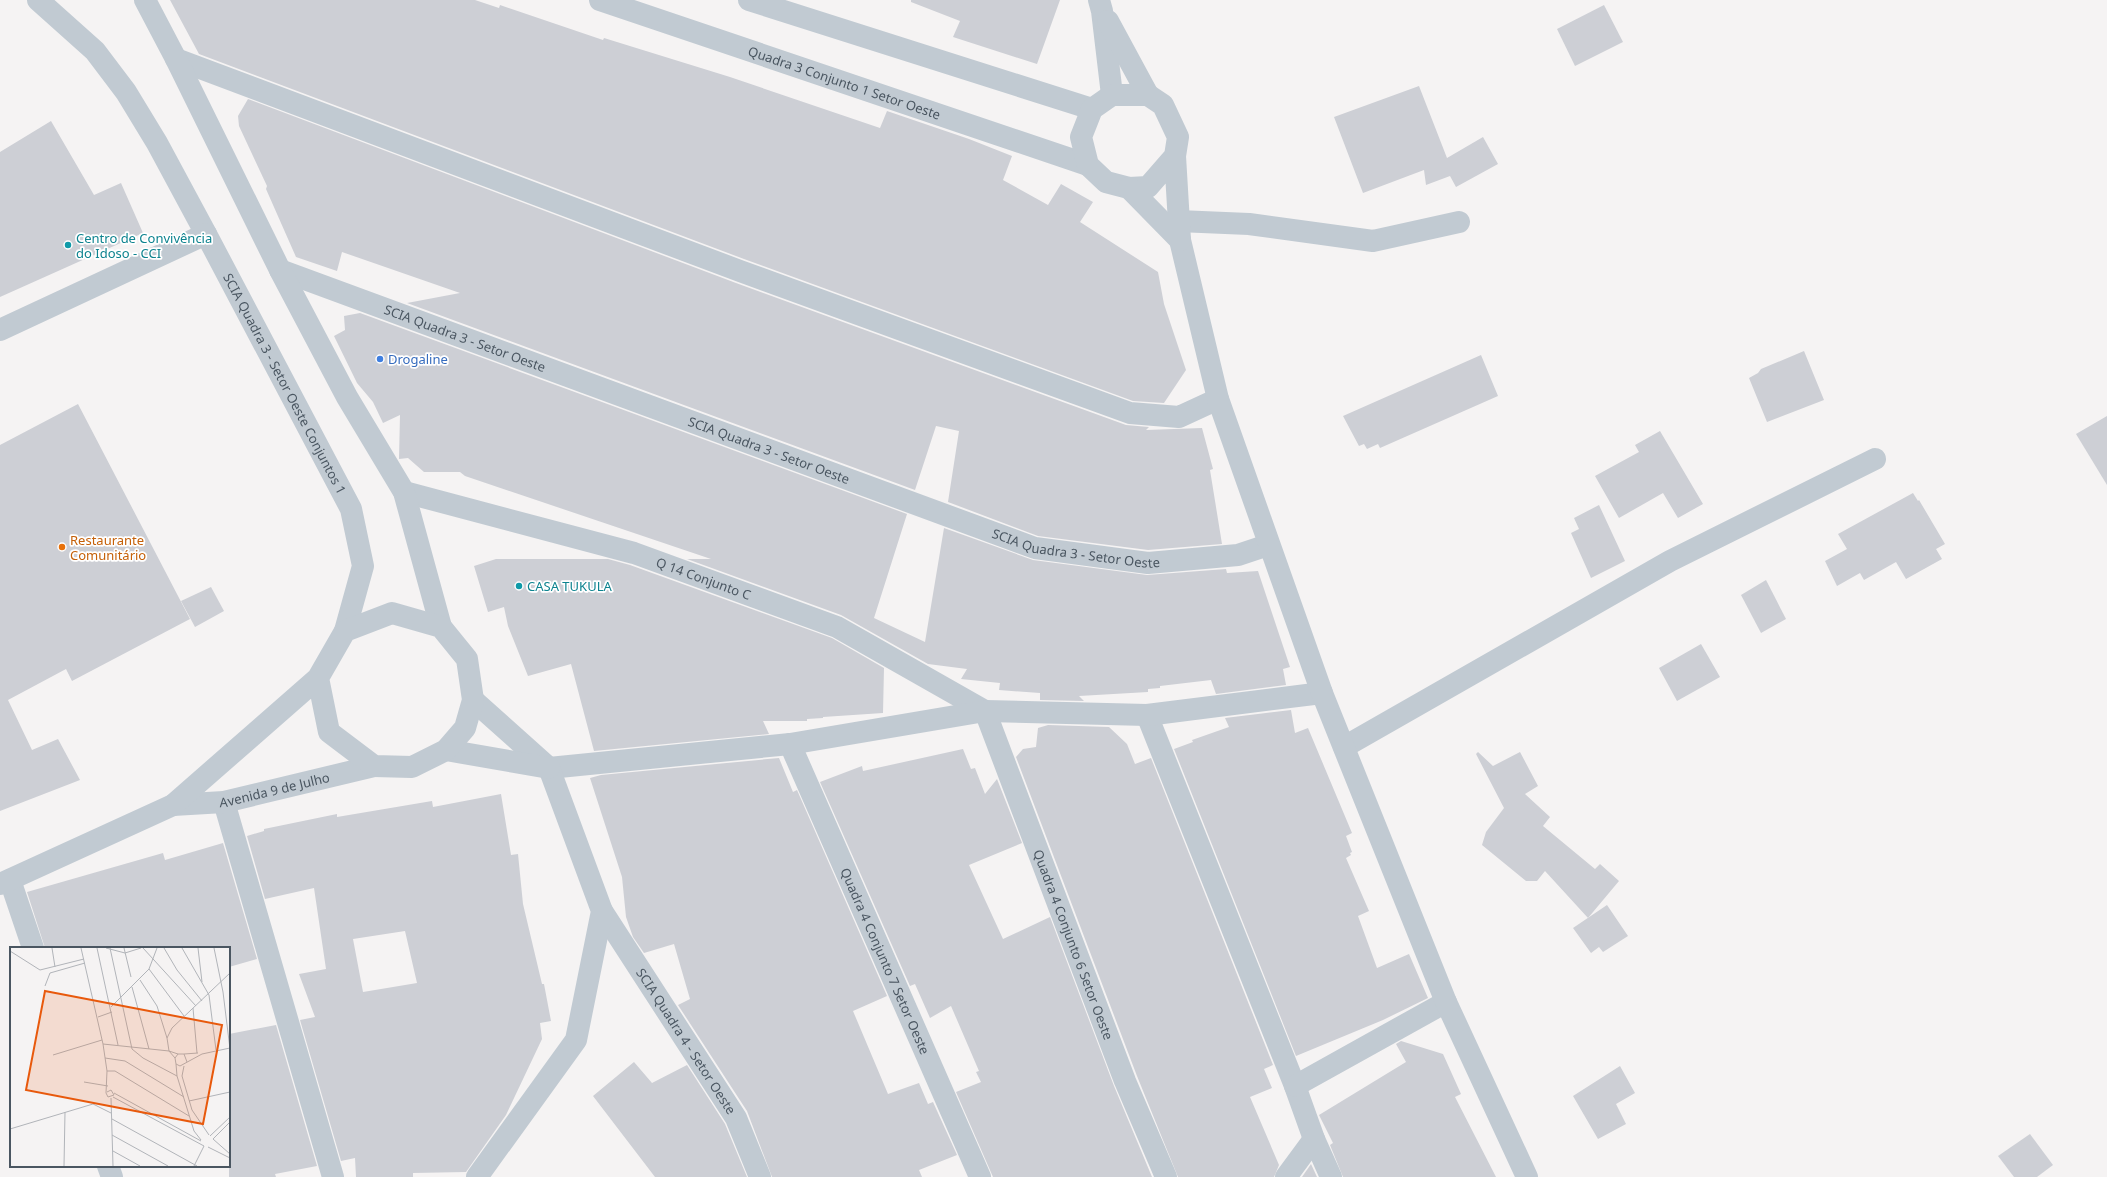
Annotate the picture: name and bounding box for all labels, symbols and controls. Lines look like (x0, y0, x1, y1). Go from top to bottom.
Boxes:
street label: Quadra 3 Conjunto 1 Setor Oeste (746, 42, 943, 124)
place label: Centro de Convivência do Idoso - CCI (76, 229, 212, 262)
marker: Centro de Convivência do Idoso - CCI (63, 240, 73, 250)
street label: SCIA Quadra 3 - Setor Oeste Conjuntos 1 (219, 270, 351, 497)
street label: SCIA Quadra 3 - Setor Oeste (382, 300, 548, 376)
place label: Drogaline (388, 350, 448, 368)
marker: Drogaline (375, 354, 385, 364)
street label: SCIA Quadra 3 - Setor Oeste (686, 412, 852, 488)
street label: SCIA Quadra 3 - Setor Oeste (990, 524, 1161, 572)
place label: Restaurante Comunitário (70, 531, 146, 564)
marker: Restaurante Comunitário (57, 542, 67, 552)
street label: Q 14 Conjunto C (654, 553, 753, 604)
place label: CASA TUKULA (527, 577, 612, 595)
marker: CASA TUKULA (514, 581, 524, 591)
street label: Avenida 9 de Julho (219, 768, 332, 811)
street label: Quadra 4 Conjunto 6 Setor Oeste (1029, 847, 1118, 1042)
street label: Quadra 4 Conjunto 7 Setor Oeste (836, 865, 934, 1057)
inset map (10, 947, 230, 1167)
street label: SCIA Quadra 4 - Setor Oeste (632, 965, 740, 1118)

